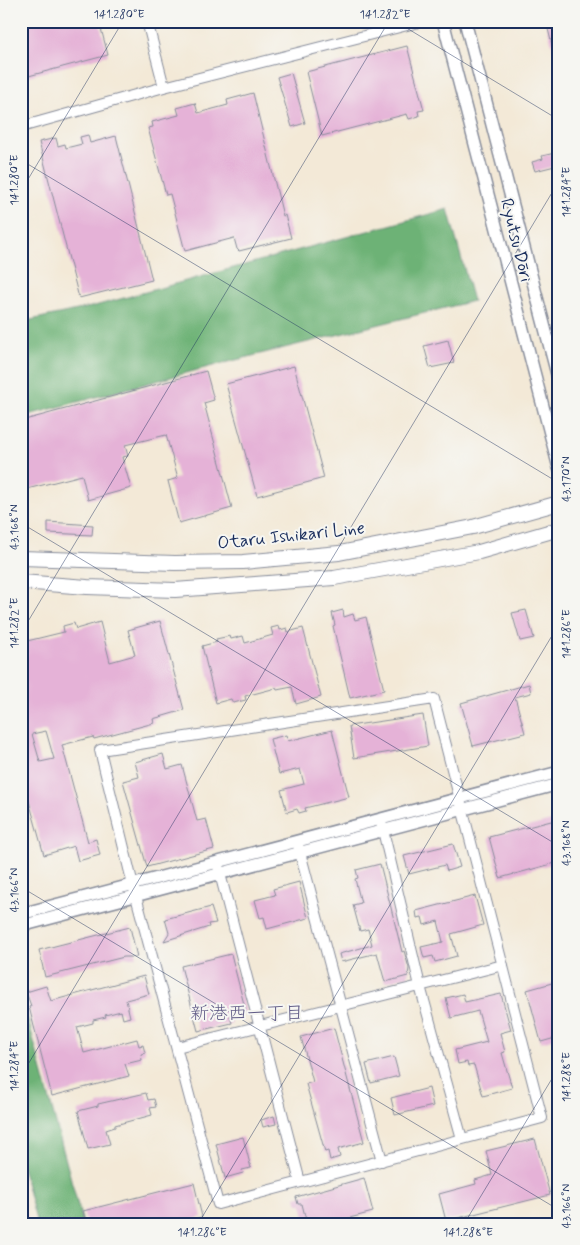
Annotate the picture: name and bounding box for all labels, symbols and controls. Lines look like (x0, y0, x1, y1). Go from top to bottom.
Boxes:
text: 141.280°E (94, 7, 144, 23)
text: 141.282°E (360, 7, 410, 23)
text: 141.280°E (7, 155, 23, 205)
text: 141.284°E (559, 167, 575, 217)
street label: Ryutsu Dōri (494, 196, 538, 285)
text: 43.170°N (559, 456, 575, 502)
text: 43.168°N (7, 504, 23, 550)
street label: Otaru Ishikari Line (216, 516, 366, 556)
text: 141.282°E (7, 598, 23, 648)
text: 141.286°E (559, 609, 575, 659)
text: 43.168°N (559, 820, 575, 866)
text: 43.166°N (7, 868, 23, 912)
district label: 新港西一丁目 (190, 1001, 304, 1026)
text: 141.284°E (7, 1041, 23, 1091)
text: 141.288°E (559, 1052, 575, 1102)
text: 43.166°N (559, 1184, 575, 1228)
text: 141.286°E (177, 1225, 227, 1241)
text: 141.288°E (443, 1225, 493, 1241)

